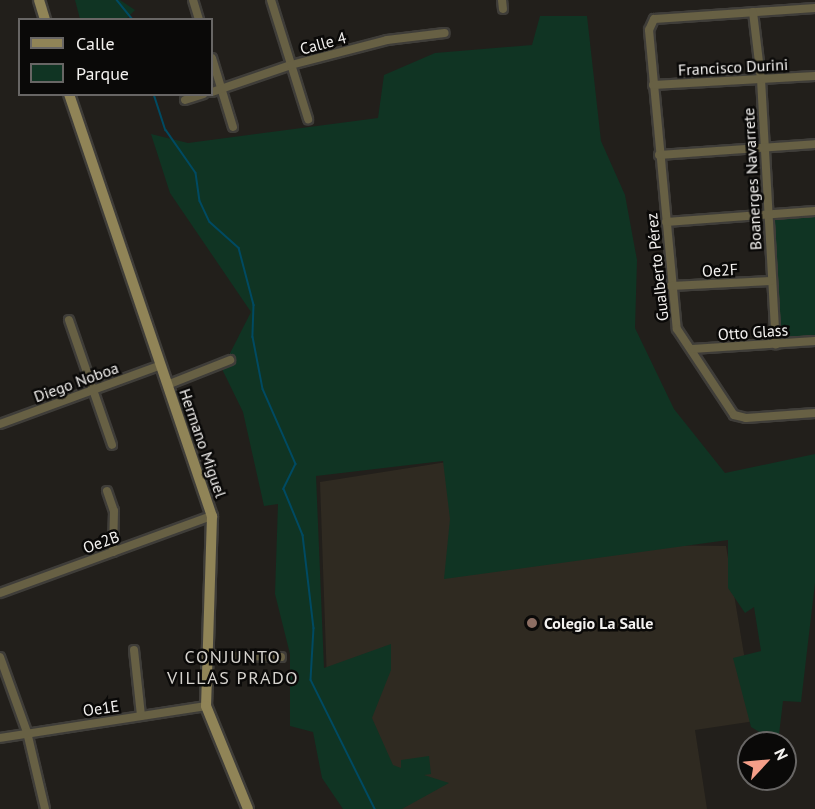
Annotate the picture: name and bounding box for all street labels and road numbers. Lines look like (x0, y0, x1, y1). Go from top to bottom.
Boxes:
street label: Calle 4 (298, 28, 348, 58)
street label: Francisco Durini (677, 55, 789, 79)
street label: Boanerges Navarrete (739, 107, 765, 251)
street label: Gualberto Pérez (642, 212, 672, 322)
street label: Oe2F (701, 259, 739, 281)
street label: Otto Glass (717, 320, 789, 344)
street label: Diego Noboa (31, 358, 121, 406)
street label: Hermano Miguel (175, 386, 231, 500)
street label: Oe2B (80, 527, 122, 557)
street label: Oe1E (82, 696, 120, 720)

